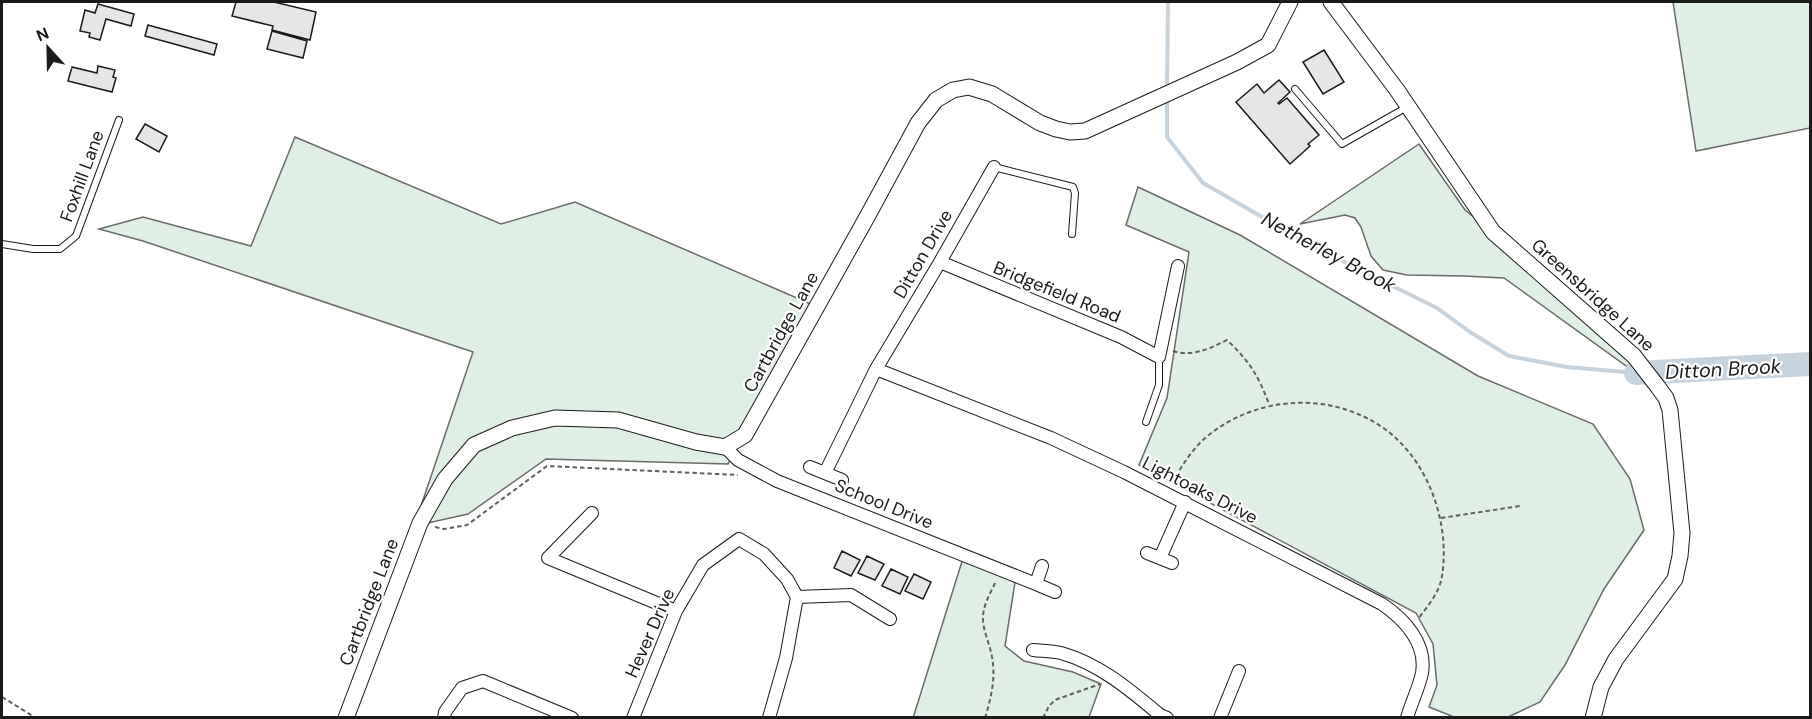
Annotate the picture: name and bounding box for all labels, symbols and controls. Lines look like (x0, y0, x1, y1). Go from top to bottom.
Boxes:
north arrow (18, 18, 78, 78)
text: N (33, 23, 52, 46)
street label: Foxhill Lane (54, 127, 110, 225)
street label: Ditton Drive (888, 205, 958, 303)
water label: Netherley Brook (1257, 206, 1401, 299)
street label: Greensbridge Lane (1526, 233, 1660, 357)
street label: Bridgefield Road (990, 256, 1124, 328)
street label: Cartbridge Lane (738, 267, 824, 397)
water label: Ditton Brook (1664, 353, 1782, 385)
street label: Lightoaks Drive (1138, 451, 1262, 529)
street label: School Drive (831, 473, 937, 535)
street label: Cartbridge Lane (334, 535, 404, 669)
street label: Hever Drive (620, 585, 680, 681)

